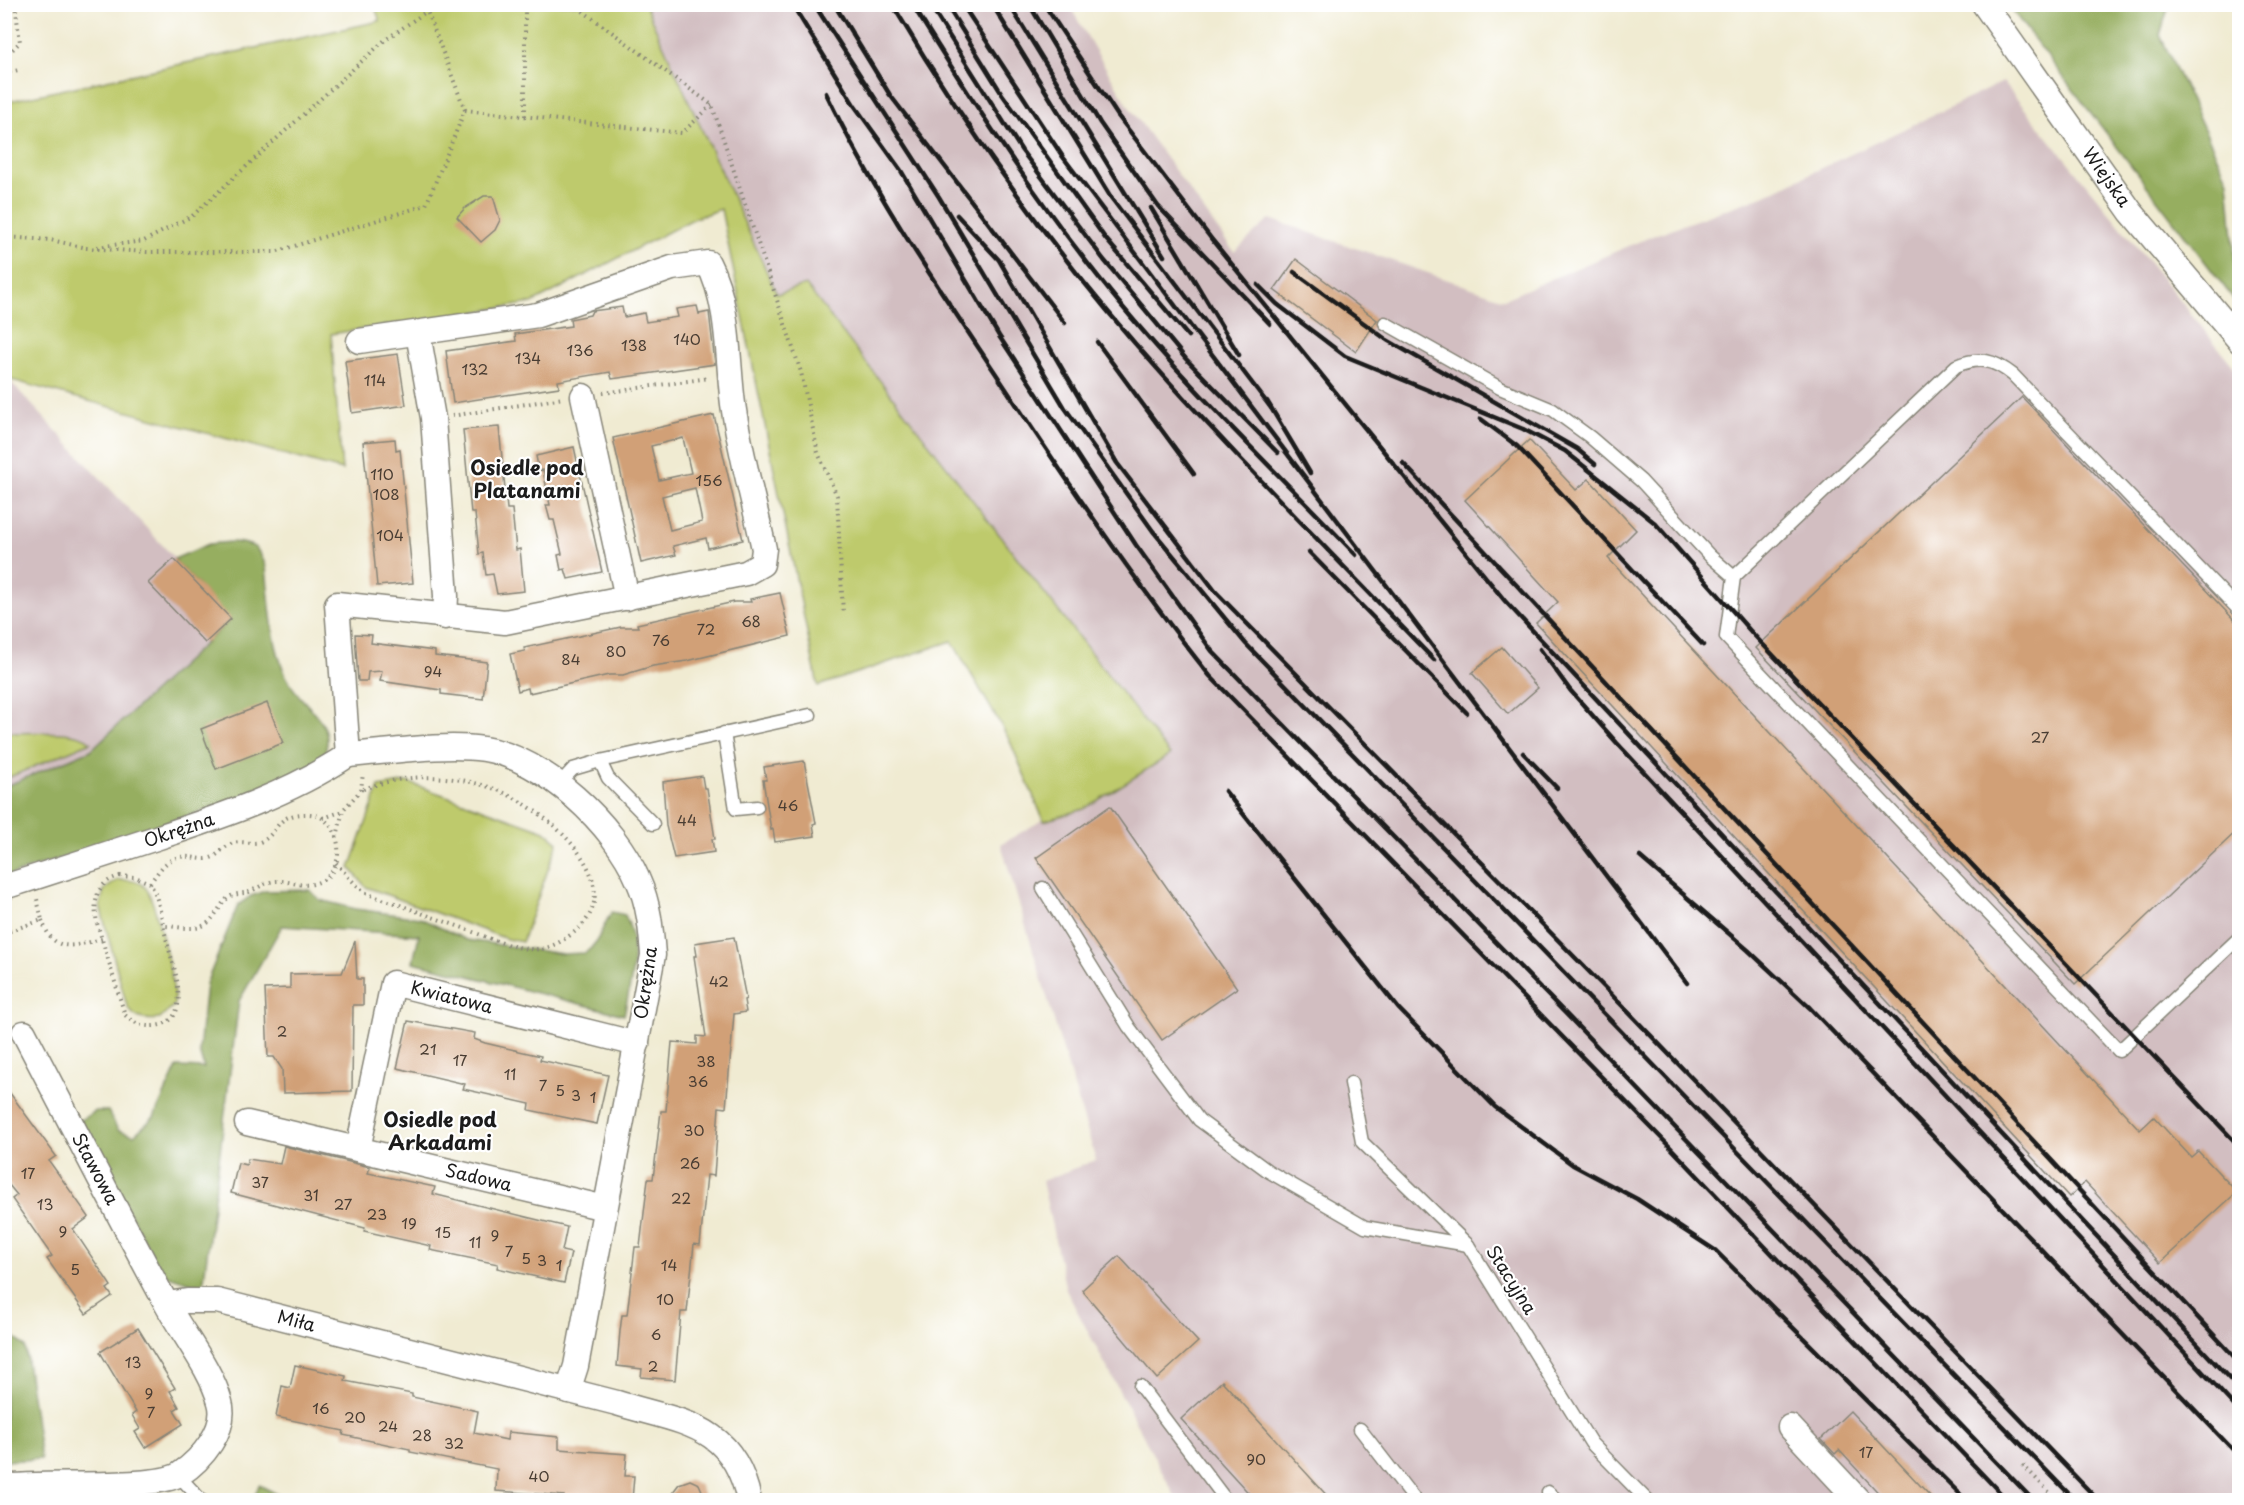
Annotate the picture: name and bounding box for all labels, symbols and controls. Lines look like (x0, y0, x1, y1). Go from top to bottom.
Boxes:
street label: Wiejska (2077, 141, 2139, 213)
house number: 140 (673, 327, 701, 350)
house number: 138 (621, 333, 647, 356)
house number: 136 (566, 338, 594, 361)
house number: 134 (515, 346, 541, 369)
house number: 132 (462, 357, 488, 380)
house number: 114 (364, 368, 386, 391)
district label: Osiedle pod Platanami (470, 452, 585, 505)
house number: 110 (370, 462, 394, 485)
house number: 156 (696, 468, 722, 491)
house number: 108 (372, 482, 400, 505)
house number: 104 (376, 523, 404, 546)
house number: 68 (741, 609, 761, 632)
house number: 72 (697, 617, 715, 640)
house number: 76 (652, 628, 670, 651)
house number: 80 (606, 639, 626, 662)
house number: 84 (561, 647, 581, 670)
house number: 94 (424, 659, 442, 682)
house number: 27 (2031, 725, 2050, 748)
house number: 46 (778, 793, 798, 816)
street label: Okrężna (140, 804, 218, 853)
house number: 44 (677, 808, 697, 831)
street label: Okrężna (626, 944, 663, 1021)
house number: 42 (709, 969, 729, 992)
street label: Kwiatowa (408, 973, 497, 1020)
house number: 2 (277, 1019, 287, 1042)
house number: 21 (419, 1037, 437, 1060)
house number: 17 (453, 1048, 467, 1071)
house number: 38 (696, 1049, 716, 1072)
house number: 11 (504, 1062, 516, 1085)
house number: 36 (688, 1069, 708, 1092)
house number: 7 (539, 1073, 548, 1096)
house number: 5 (555, 1078, 565, 1101)
house number: 3 (571, 1083, 581, 1106)
house number: 1 (590, 1085, 596, 1108)
district label: Osiedle pod Arkadami (383, 1104, 498, 1157)
house number: 30 (684, 1118, 704, 1141)
street label: Stawowa (66, 1127, 127, 1210)
house number: 26 (680, 1151, 700, 1174)
street label: Sadowa (443, 1156, 516, 1198)
house number: 17 (21, 1161, 35, 1184)
house number: 37 (251, 1170, 269, 1193)
house number: 31 (303, 1183, 319, 1206)
house number: 22 (671, 1186, 691, 1209)
house number: 13 (37, 1192, 53, 1215)
house number: 27 (334, 1192, 353, 1215)
house number: 23 (367, 1202, 387, 1225)
house number: 19 (401, 1211, 417, 1234)
house number: 9 (59, 1219, 67, 1242)
house number: 15 (435, 1220, 451, 1243)
house number: 9 (491, 1223, 499, 1246)
house number: 11 (469, 1230, 481, 1253)
house number: 7 (505, 1239, 514, 1262)
street label: Stacyjna (1480, 1239, 1545, 1320)
house number: 5 (521, 1246, 531, 1269)
house number: 3 (537, 1248, 547, 1271)
house number: 1 (556, 1253, 562, 1276)
house number: 14 (661, 1253, 677, 1276)
house number: 5 (70, 1257, 80, 1280)
house number: 10 (656, 1287, 674, 1310)
street label: Miła (275, 1302, 319, 1338)
house number: 6 (651, 1322, 661, 1345)
house number: 13 (125, 1350, 141, 1373)
house number: 2 (648, 1354, 658, 1377)
house number: 9 (145, 1381, 153, 1404)
house number: 16 (312, 1396, 330, 1419)
house number: 7 (147, 1400, 156, 1423)
house number: 20 (344, 1405, 366, 1428)
house number: 24 (378, 1414, 398, 1437)
house number: 28 (412, 1423, 432, 1446)
house number: 32 (444, 1431, 464, 1454)
house number: 17 (1859, 1440, 1873, 1463)
house number: 90 (1246, 1447, 1266, 1470)
house number: 40 (529, 1464, 549, 1487)

